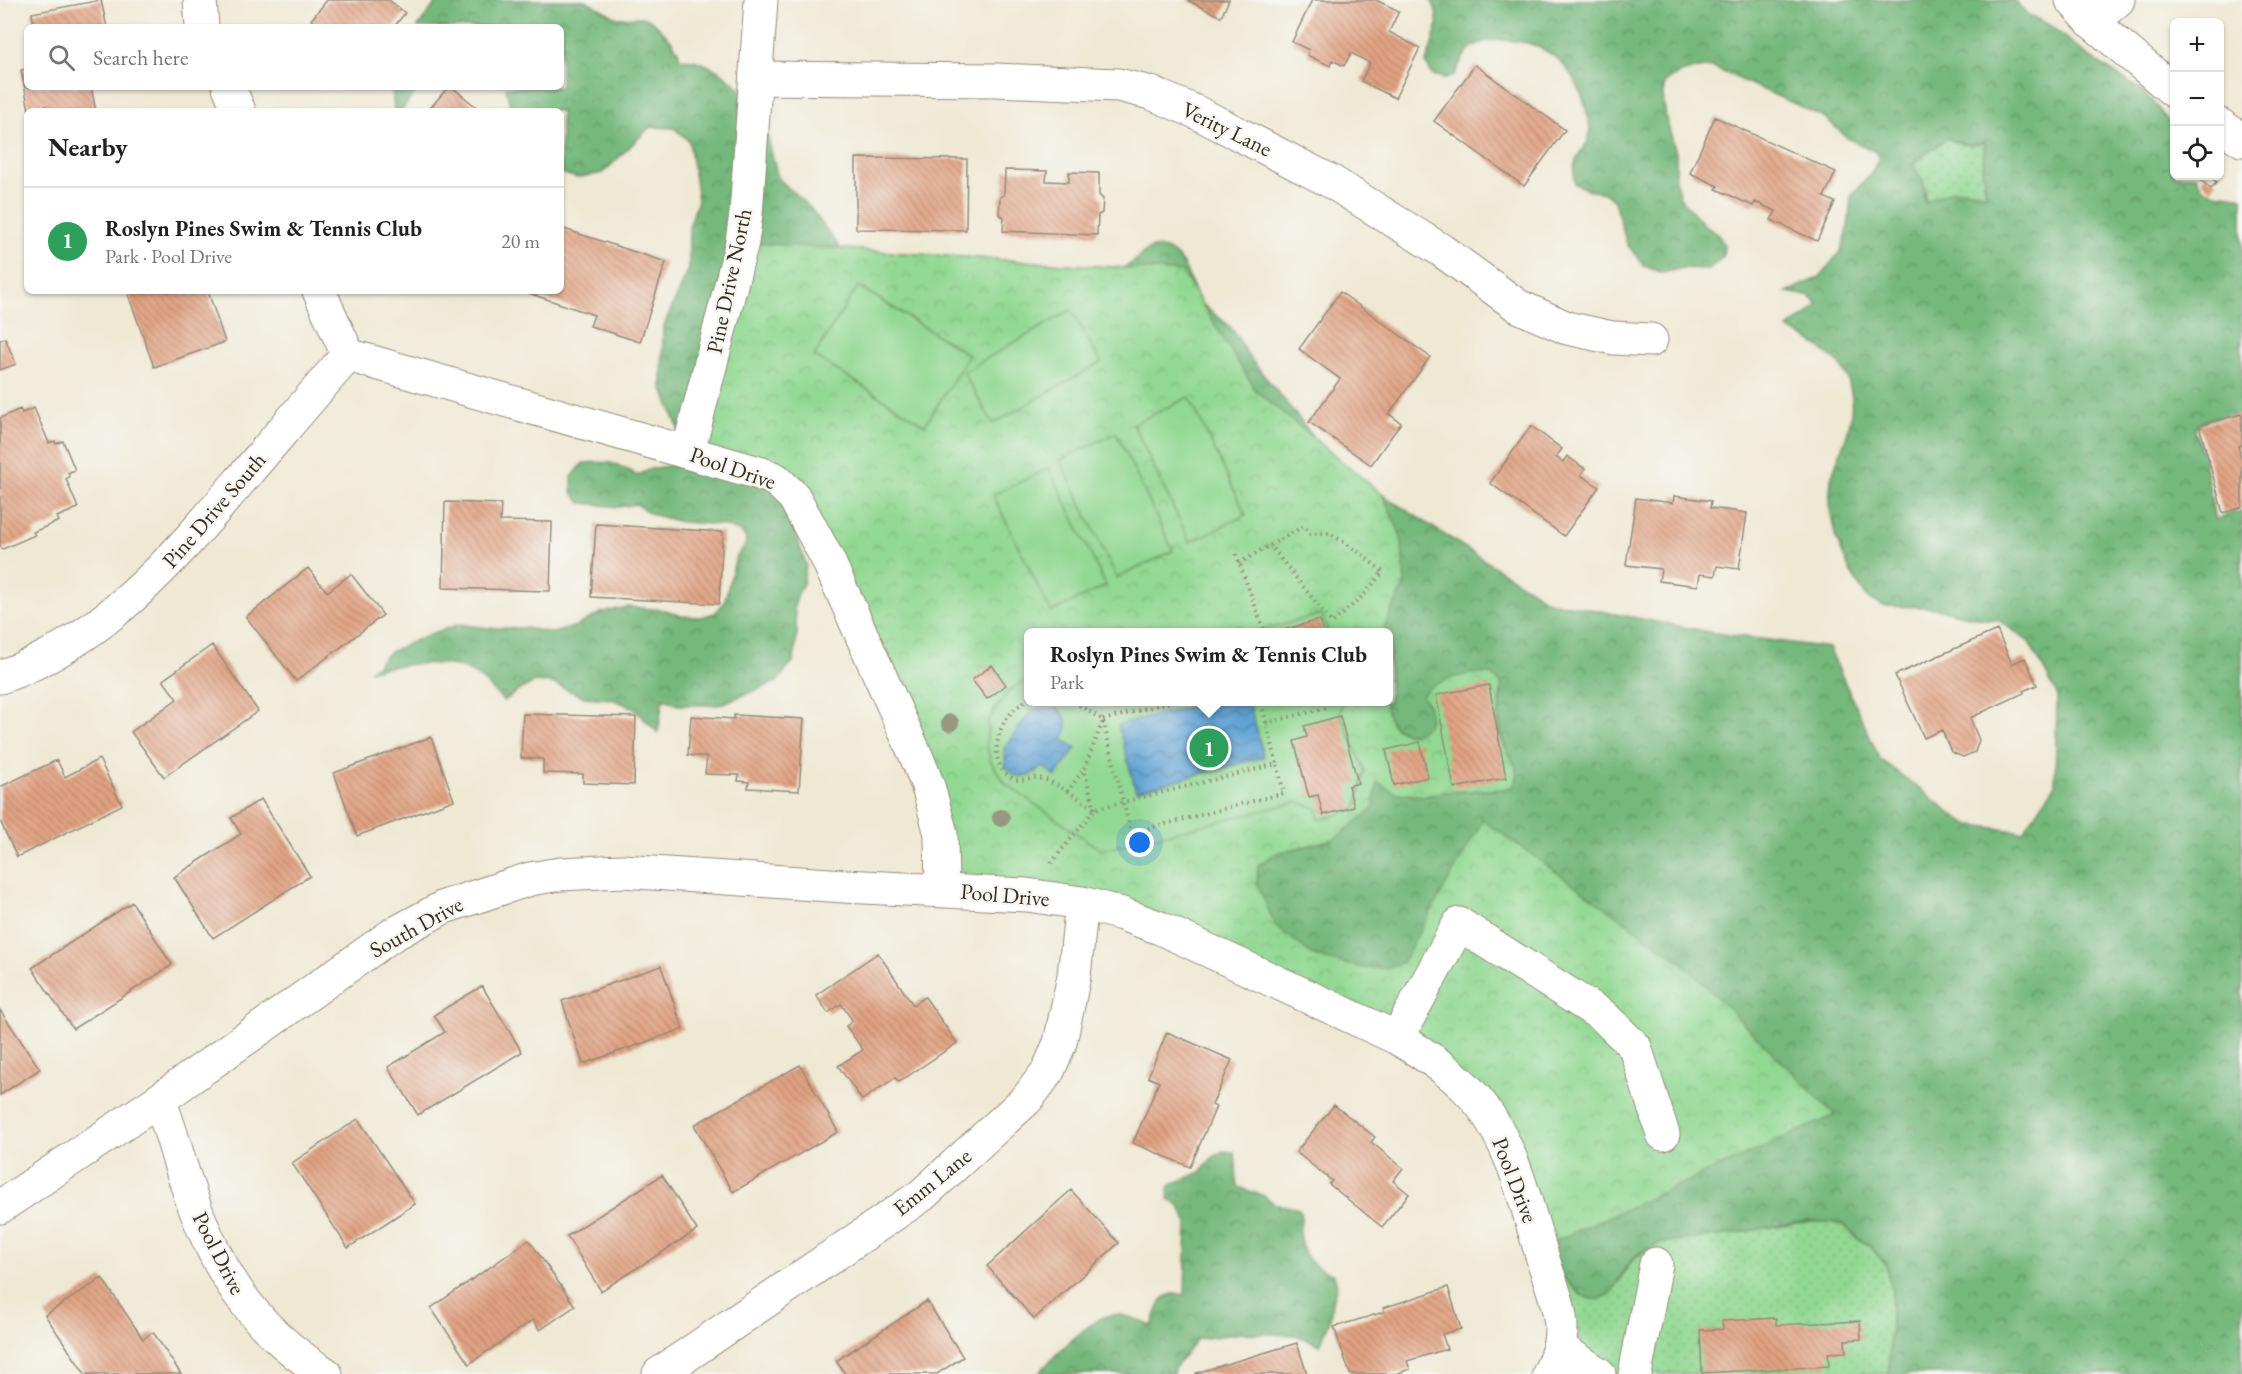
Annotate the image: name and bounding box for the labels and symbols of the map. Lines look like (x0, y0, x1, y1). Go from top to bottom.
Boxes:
street label: Verity Lane (1177, 95, 1277, 163)
street label: Pine Drive North (699, 206, 759, 356)
street label: Pool Drive (686, 440, 780, 496)
street label: Pine Drive South (156, 446, 272, 574)
pin: 1 (1190, 726, 1228, 771)
your location (1125, 828, 1154, 857)
street label: Pool Drive (959, 877, 1051, 913)
street label: South Drive (364, 889, 468, 964)
street label: Pool Drive (1485, 1133, 1545, 1227)
street label: Emm Lane (887, 1141, 978, 1222)
street label: Pool Drive (186, 1207, 252, 1300)

